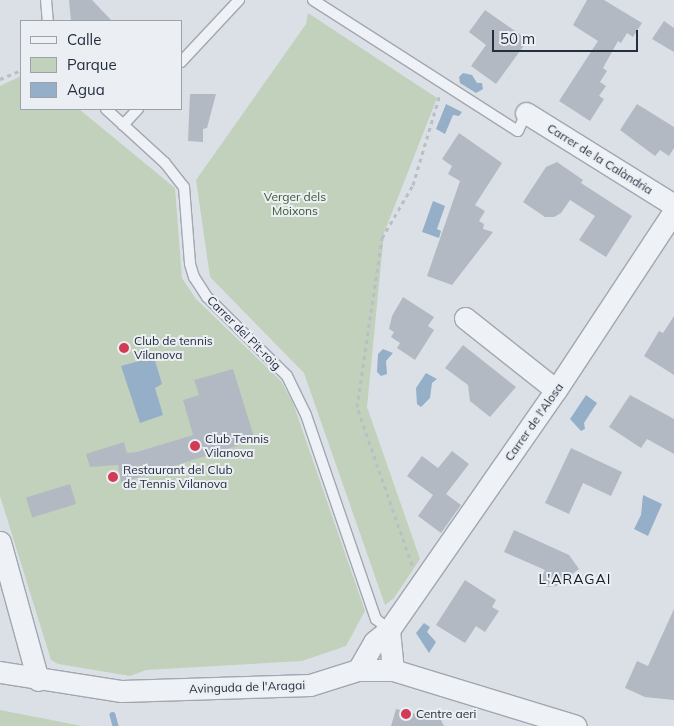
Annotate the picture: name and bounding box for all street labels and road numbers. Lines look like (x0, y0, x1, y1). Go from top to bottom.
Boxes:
street label: Carrer de la Calàndria (545, 121, 655, 197)
street label: Carrer del Pit-roig (204, 293, 284, 373)
street label: Carrer de l'Alosa (502, 380, 566, 464)
street label: Avinguda de l'Aragai (189, 678, 305, 696)

